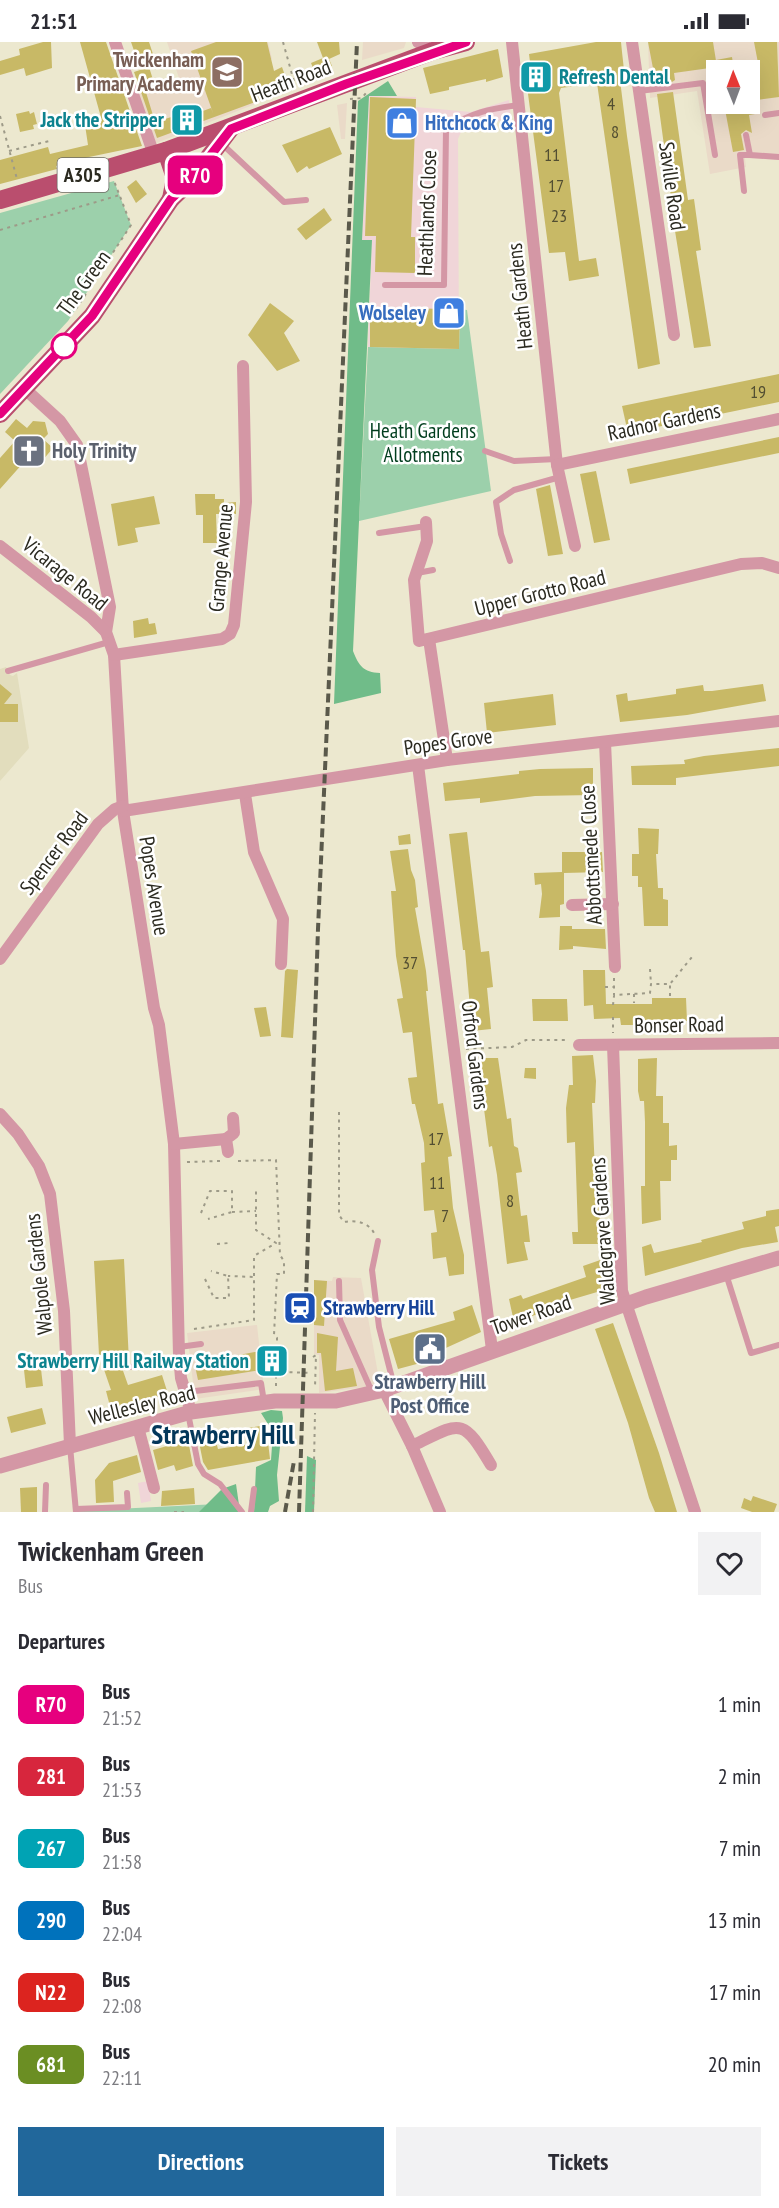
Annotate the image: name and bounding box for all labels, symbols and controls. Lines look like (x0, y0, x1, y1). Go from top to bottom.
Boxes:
text: 21:51 (30, 7, 78, 35)
place label: Twickenham Primary Academy (77, 46, 205, 97)
street label: Heath Road (247, 53, 335, 108)
school or university icon: Twickenham Primary Academy (209, 54, 245, 90)
building icon: Refresh Dental (518, 59, 554, 95)
north arrow (706, 60, 760, 114)
map controls (706, 60, 760, 114)
place label: Refresh Dental (559, 63, 670, 90)
house number: 4 (607, 92, 615, 115)
building icon: Jack the Stripper (169, 102, 205, 138)
shop icon: Hitchcock & King (384, 105, 420, 141)
place label: Jack the Stripper (40, 106, 165, 133)
place label: Hitchcock & King (425, 109, 553, 136)
house number: 8 (611, 120, 619, 143)
street label: Saville Road (653, 140, 692, 232)
house number: 11 (544, 143, 560, 166)
street label: Heathlands Close (411, 150, 442, 276)
line badge: R70 (160, 156, 230, 194)
road number: A305 (58, 158, 109, 192)
text: R70 (180, 162, 210, 189)
house number: 17 (548, 174, 564, 197)
house number: 23 (551, 204, 567, 227)
street label: Heath Gardens (501, 242, 538, 350)
street label: The Green (51, 245, 116, 321)
shop icon: Wolseley (431, 295, 467, 331)
place label: Wolseley (358, 299, 427, 326)
unlabelled marker (51, 333, 77, 359)
house number: 19 (750, 380, 766, 403)
street label: Radnor Gardens (605, 396, 723, 447)
park label: Heath Gardens Allotments (370, 417, 476, 468)
church icon: Holy Trinity (11, 433, 47, 469)
place label: Holy Trinity (52, 437, 137, 464)
street label: Grange Avenue (202, 503, 239, 613)
street label: Vicarage Road (16, 530, 114, 616)
street label: Upper Grotto Road (472, 563, 608, 622)
street label: Popes Grove (402, 722, 494, 761)
street label: Abbottsmede Close (573, 785, 608, 926)
street label: Spencer Road (13, 806, 94, 900)
street label: Popes Avenue (133, 835, 176, 937)
house number: 37 (402, 951, 418, 974)
street label: Orford Gardens (455, 999, 496, 1111)
street label: Bonser Road (634, 1010, 724, 1039)
house number: 17 (428, 1127, 444, 1150)
street label: Waldegrave Gardens (584, 1157, 621, 1305)
house number: 11 (429, 1171, 445, 1194)
house number: 8 (506, 1189, 514, 1212)
house number: 7 (441, 1204, 449, 1227)
street label: Walpole Gardens (19, 1212, 58, 1336)
street label: Tower Road (487, 1288, 574, 1341)
station icon: Strawberry Hill (282, 1290, 318, 1326)
place label: Strawberry Hill (323, 1294, 435, 1321)
public building icon: Strawberry Hill Post Office (412, 1331, 448, 1367)
building icon: Strawberry Hill Railway Station (254, 1343, 290, 1379)
place label: Strawberry Hill Railway Station (17, 1347, 249, 1374)
place label: Strawberry Hill Post Office (374, 1368, 487, 1419)
street label: Wellesley Road (86, 1378, 198, 1431)
district label: Strawberry Hill (151, 1417, 295, 1451)
text: Twickenham Green (18, 1532, 204, 1569)
button: heart (698, 1532, 761, 1595)
text: Bus (18, 1573, 43, 1599)
text: Departures (18, 1627, 105, 1655)
text: Bus (102, 1677, 130, 1705)
text: 1 min (718, 1690, 761, 1718)
text: R70 (36, 1691, 66, 1718)
text: 21:52 (102, 1705, 142, 1731)
text: Bus (102, 1749, 130, 1777)
text: 2 min (718, 1762, 761, 1790)
text: 281 (36, 1763, 66, 1790)
text: 21:53 (102, 1777, 142, 1803)
text: Bus (102, 1821, 130, 1849)
text: 7 min (719, 1834, 761, 1862)
text: 267 (36, 1835, 66, 1862)
text: 21:58 (102, 1849, 142, 1875)
text: Bus (102, 1893, 130, 1921)
text: 13 min (708, 1906, 761, 1934)
text: 290 (36, 1907, 66, 1934)
text: 22:04 (102, 1921, 142, 1947)
text: Bus (102, 1965, 130, 1993)
text: 17 min (709, 1978, 761, 2006)
text: N22 (35, 1979, 67, 2006)
text: 22:08 (102, 1993, 142, 2019)
text: Bus (102, 2037, 130, 2065)
text: 20 min (708, 2050, 761, 2078)
text: 681 (36, 2051, 66, 2078)
text: 22:11 (102, 2065, 142, 2091)
button: Directions (18, 2127, 384, 2196)
button: Tickets (396, 2127, 761, 2196)

